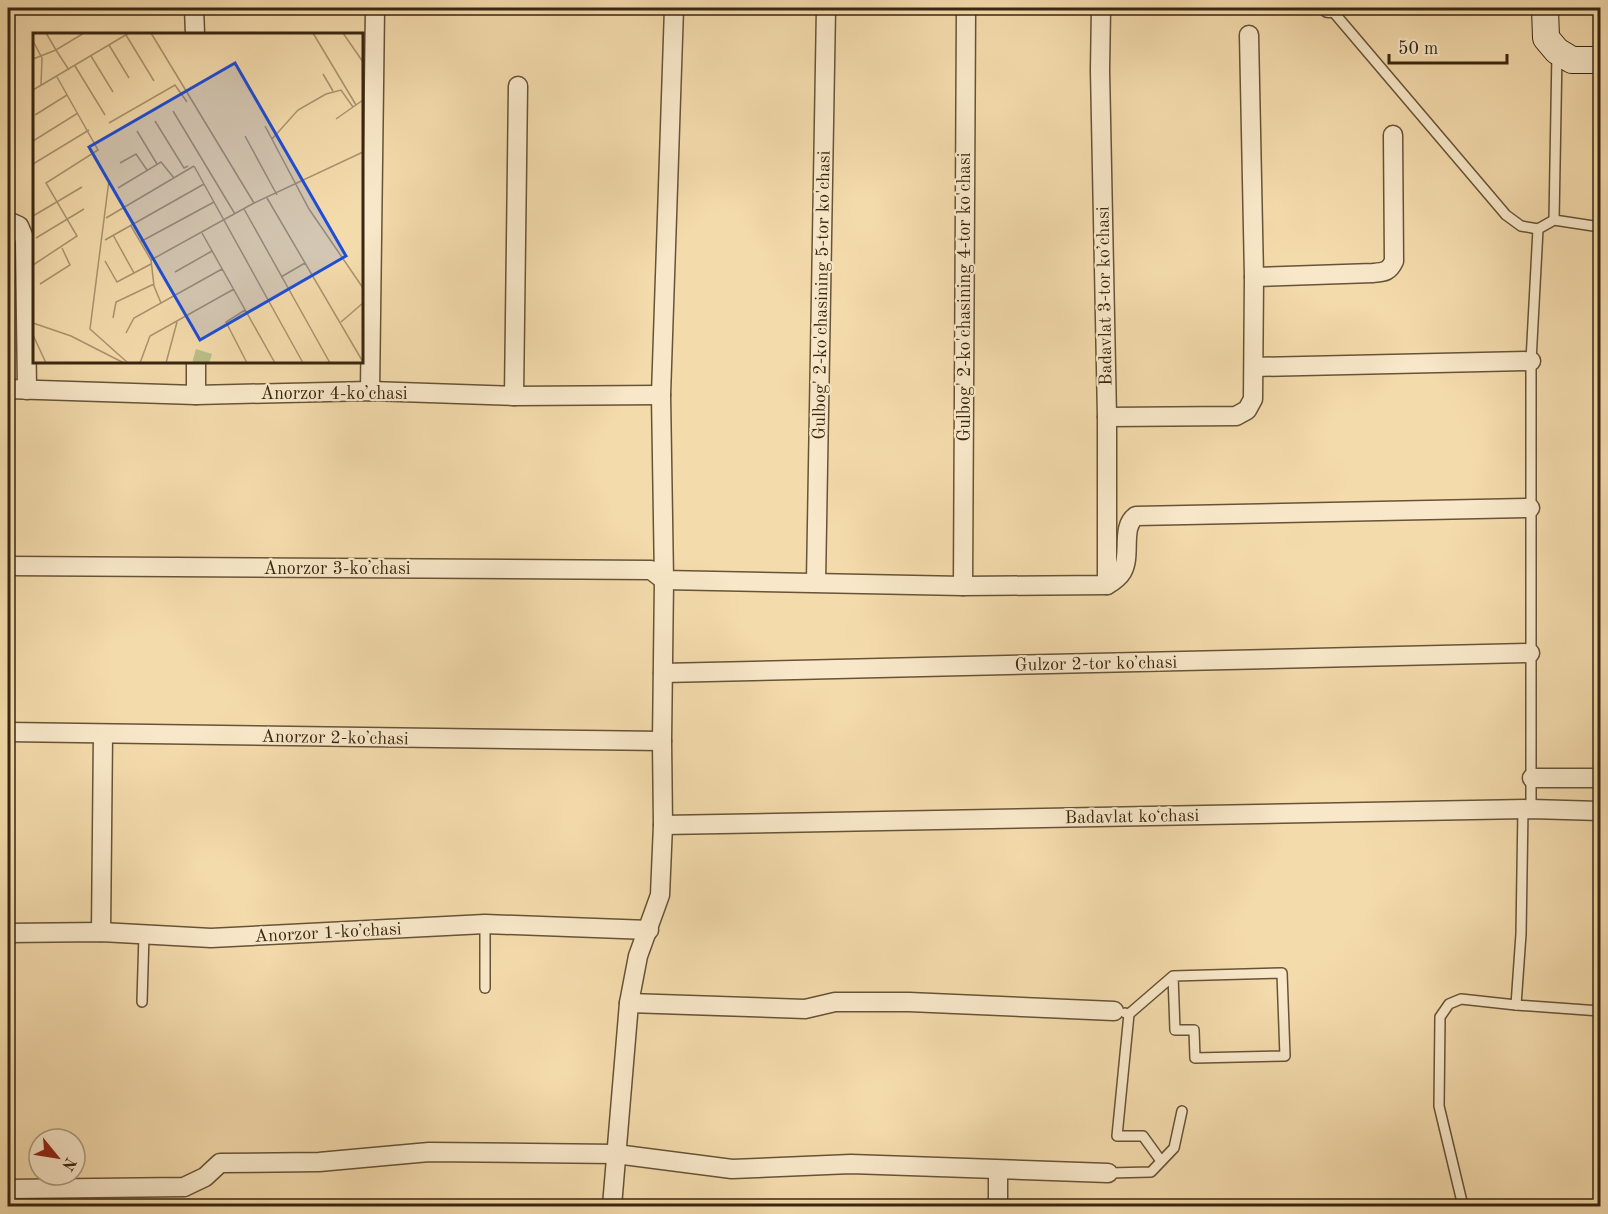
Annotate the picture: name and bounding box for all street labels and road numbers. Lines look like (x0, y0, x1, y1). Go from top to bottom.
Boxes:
street label: Gulbog' 2-ko'chasining 5-tor ko'chasi (810, 150, 834, 440)
street label: Gulbog' 2-ko'chasining 4-tor ko'chasi (956, 152, 974, 442)
street label: Badavlat 3-tor koʼchasi (1094, 206, 1116, 386)
street label: Аnorzor 4-koʼchasi (260, 385, 408, 403)
street label: Аnorzor 3-koʼchasi (263, 560, 411, 578)
street label: Gulzor 2-tor koʼchasi (1015, 654, 1178, 674)
street label: Аnorzor 2-koʼchasi (261, 728, 409, 748)
street label: Badavlat koʻchasi (1064, 807, 1200, 827)
street label: Аnorzor 1-koʼchasi (254, 920, 402, 946)

